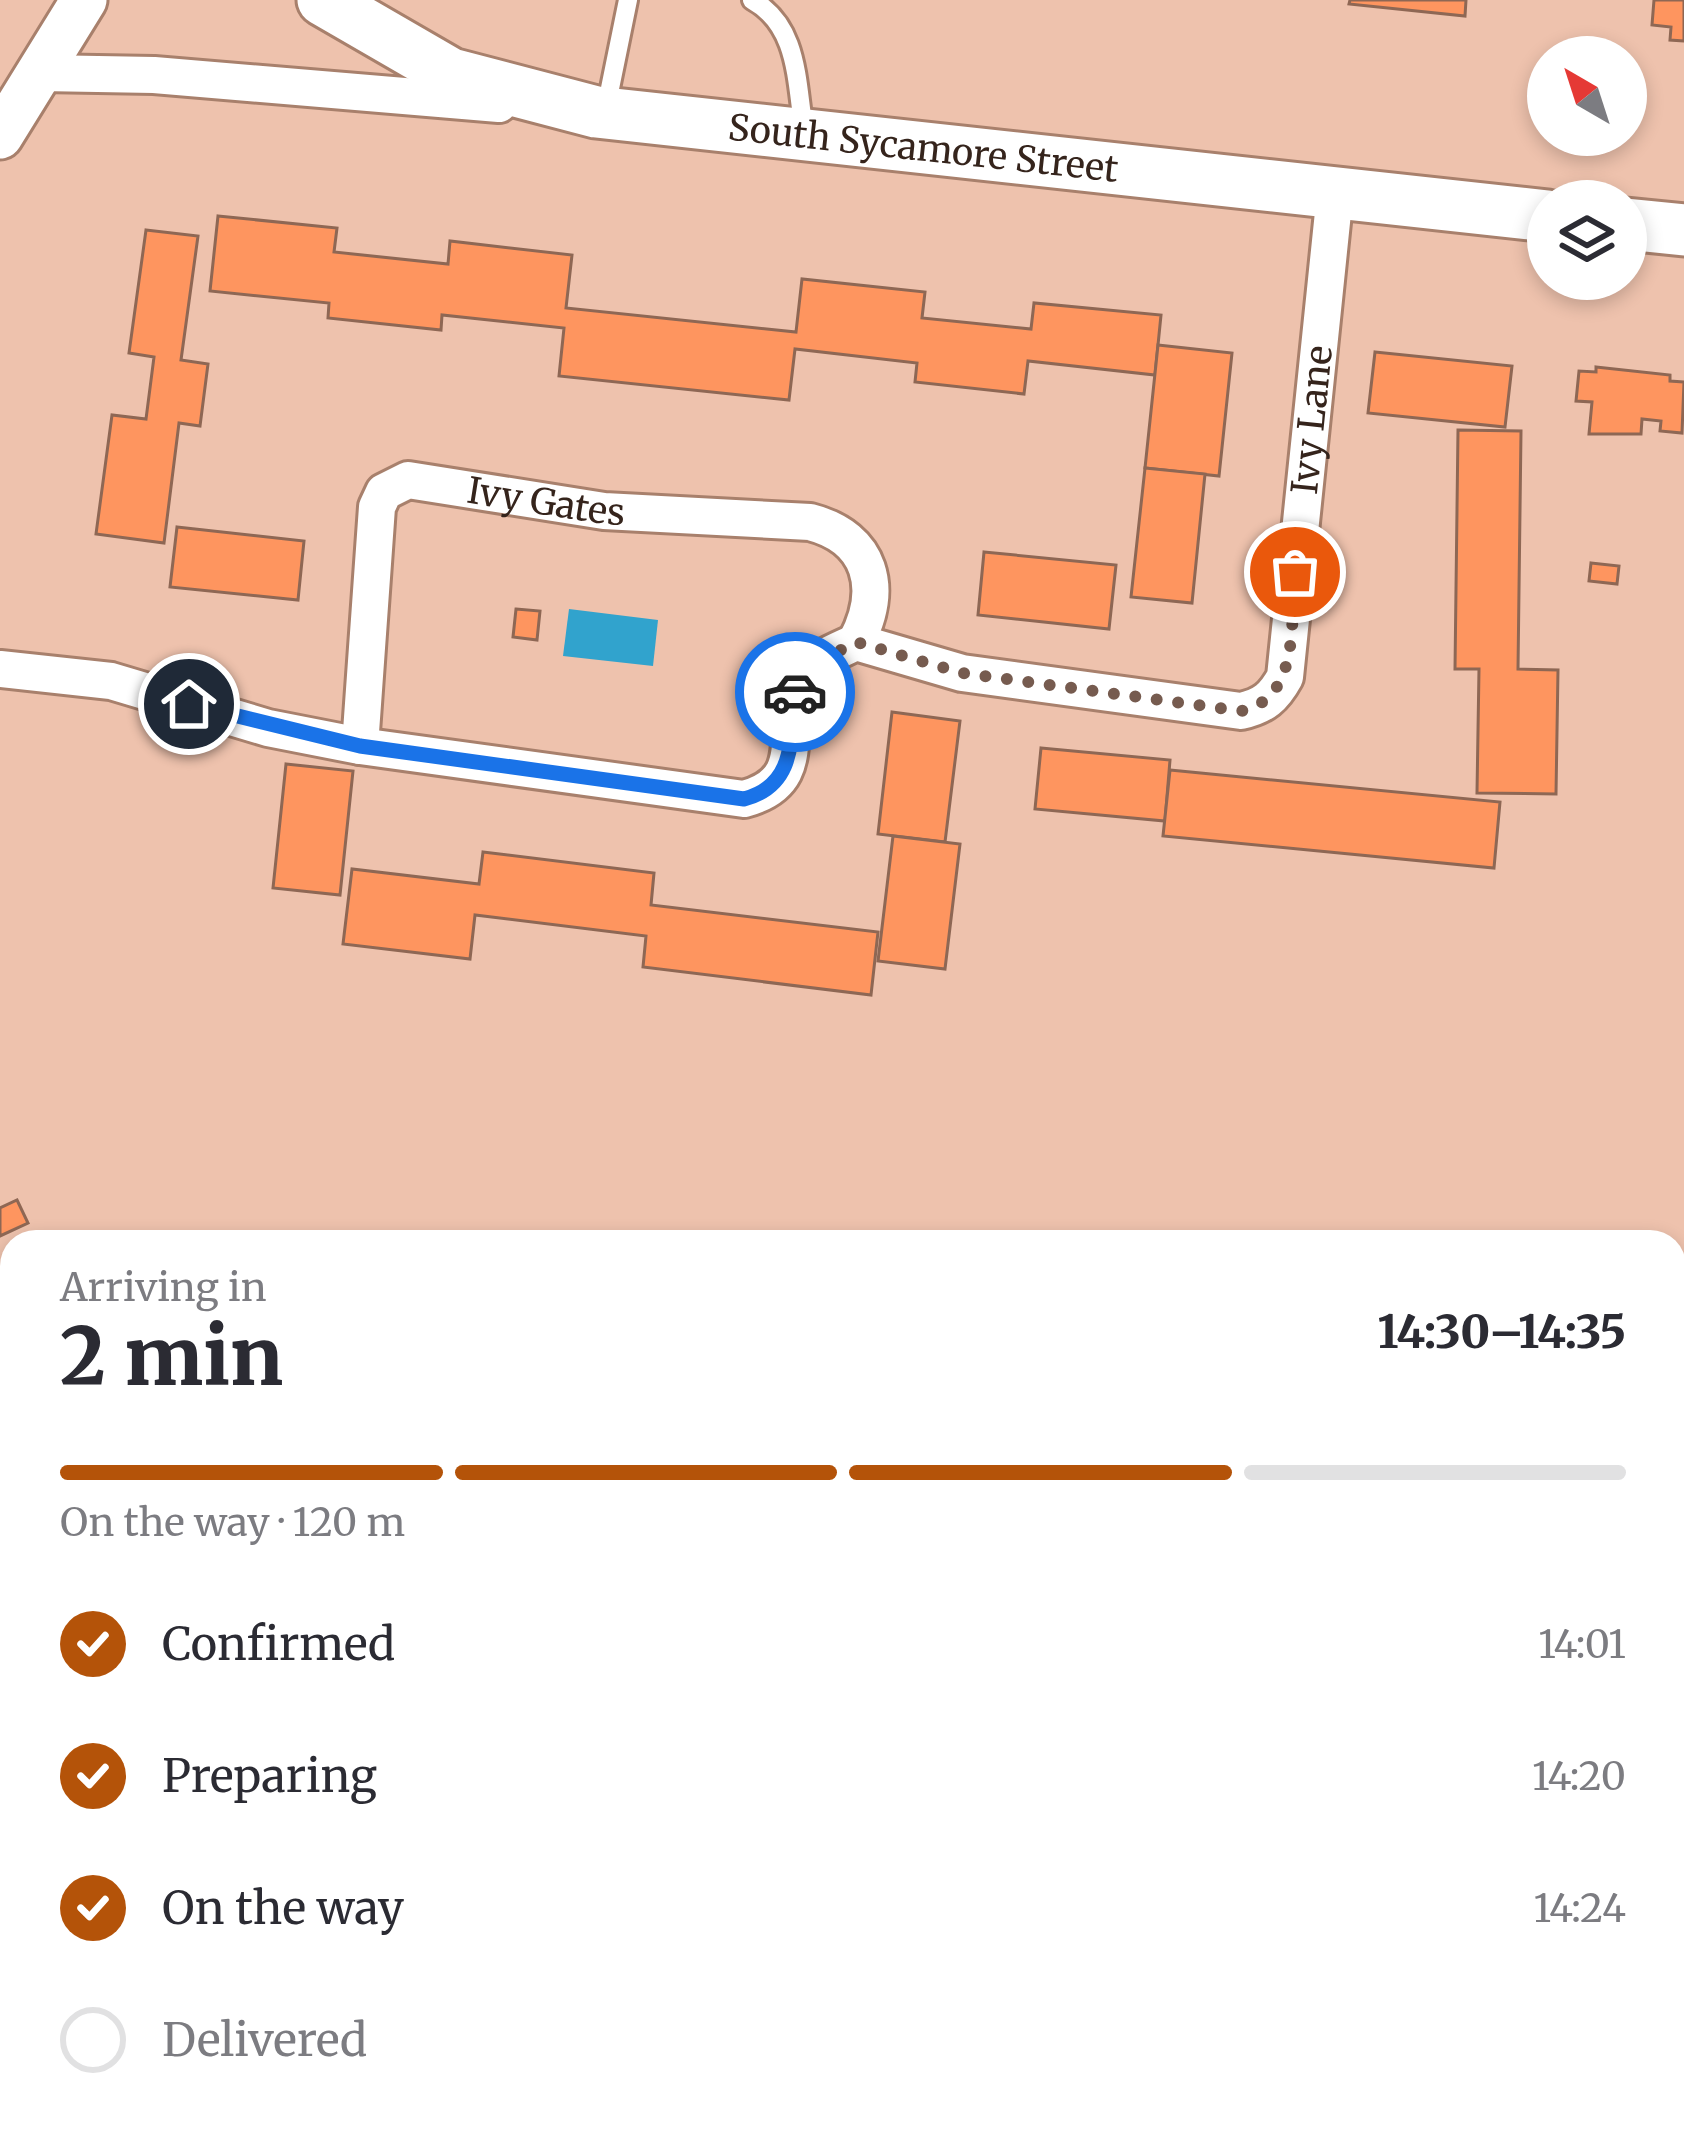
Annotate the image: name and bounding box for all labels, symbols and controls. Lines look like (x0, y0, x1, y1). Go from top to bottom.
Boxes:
north arrow (1527, 36, 1647, 156)
map controls (1527, 36, 1647, 300)
street label: South Sycamore Street (726, 105, 1120, 192)
button: layers (1527, 180, 1647, 300)
street label: Ivy Lane (1282, 343, 1342, 496)
street label: Ivy Gates (464, 468, 626, 535)
pin (1244, 521, 1346, 623)
icon: bag (1262, 539, 1328, 605)
courier (735, 632, 855, 752)
pin (138, 653, 240, 755)
icon: car (762, 659, 828, 725)
icon: home (156, 671, 222, 737)
text: Arriving in (60, 1263, 267, 1312)
text: 14:30–14:35 (1378, 1304, 1626, 1360)
text: 2 min (60, 1308, 283, 1406)
text: On the way · 120 m (60, 1498, 405, 1547)
icon: check (60, 1611, 126, 1677)
text: Confirmed (162, 1616, 395, 1672)
text: 14:01 (1538, 1620, 1626, 1669)
icon: check (60, 1743, 126, 1809)
text: Preparing (162, 1748, 377, 1804)
text: 14:20 (1532, 1752, 1626, 1801)
icon: check (60, 1875, 126, 1941)
text: On the way (162, 1880, 404, 1936)
text: 14:24 (1533, 1884, 1626, 1933)
text: Delivered (162, 2012, 367, 2068)

